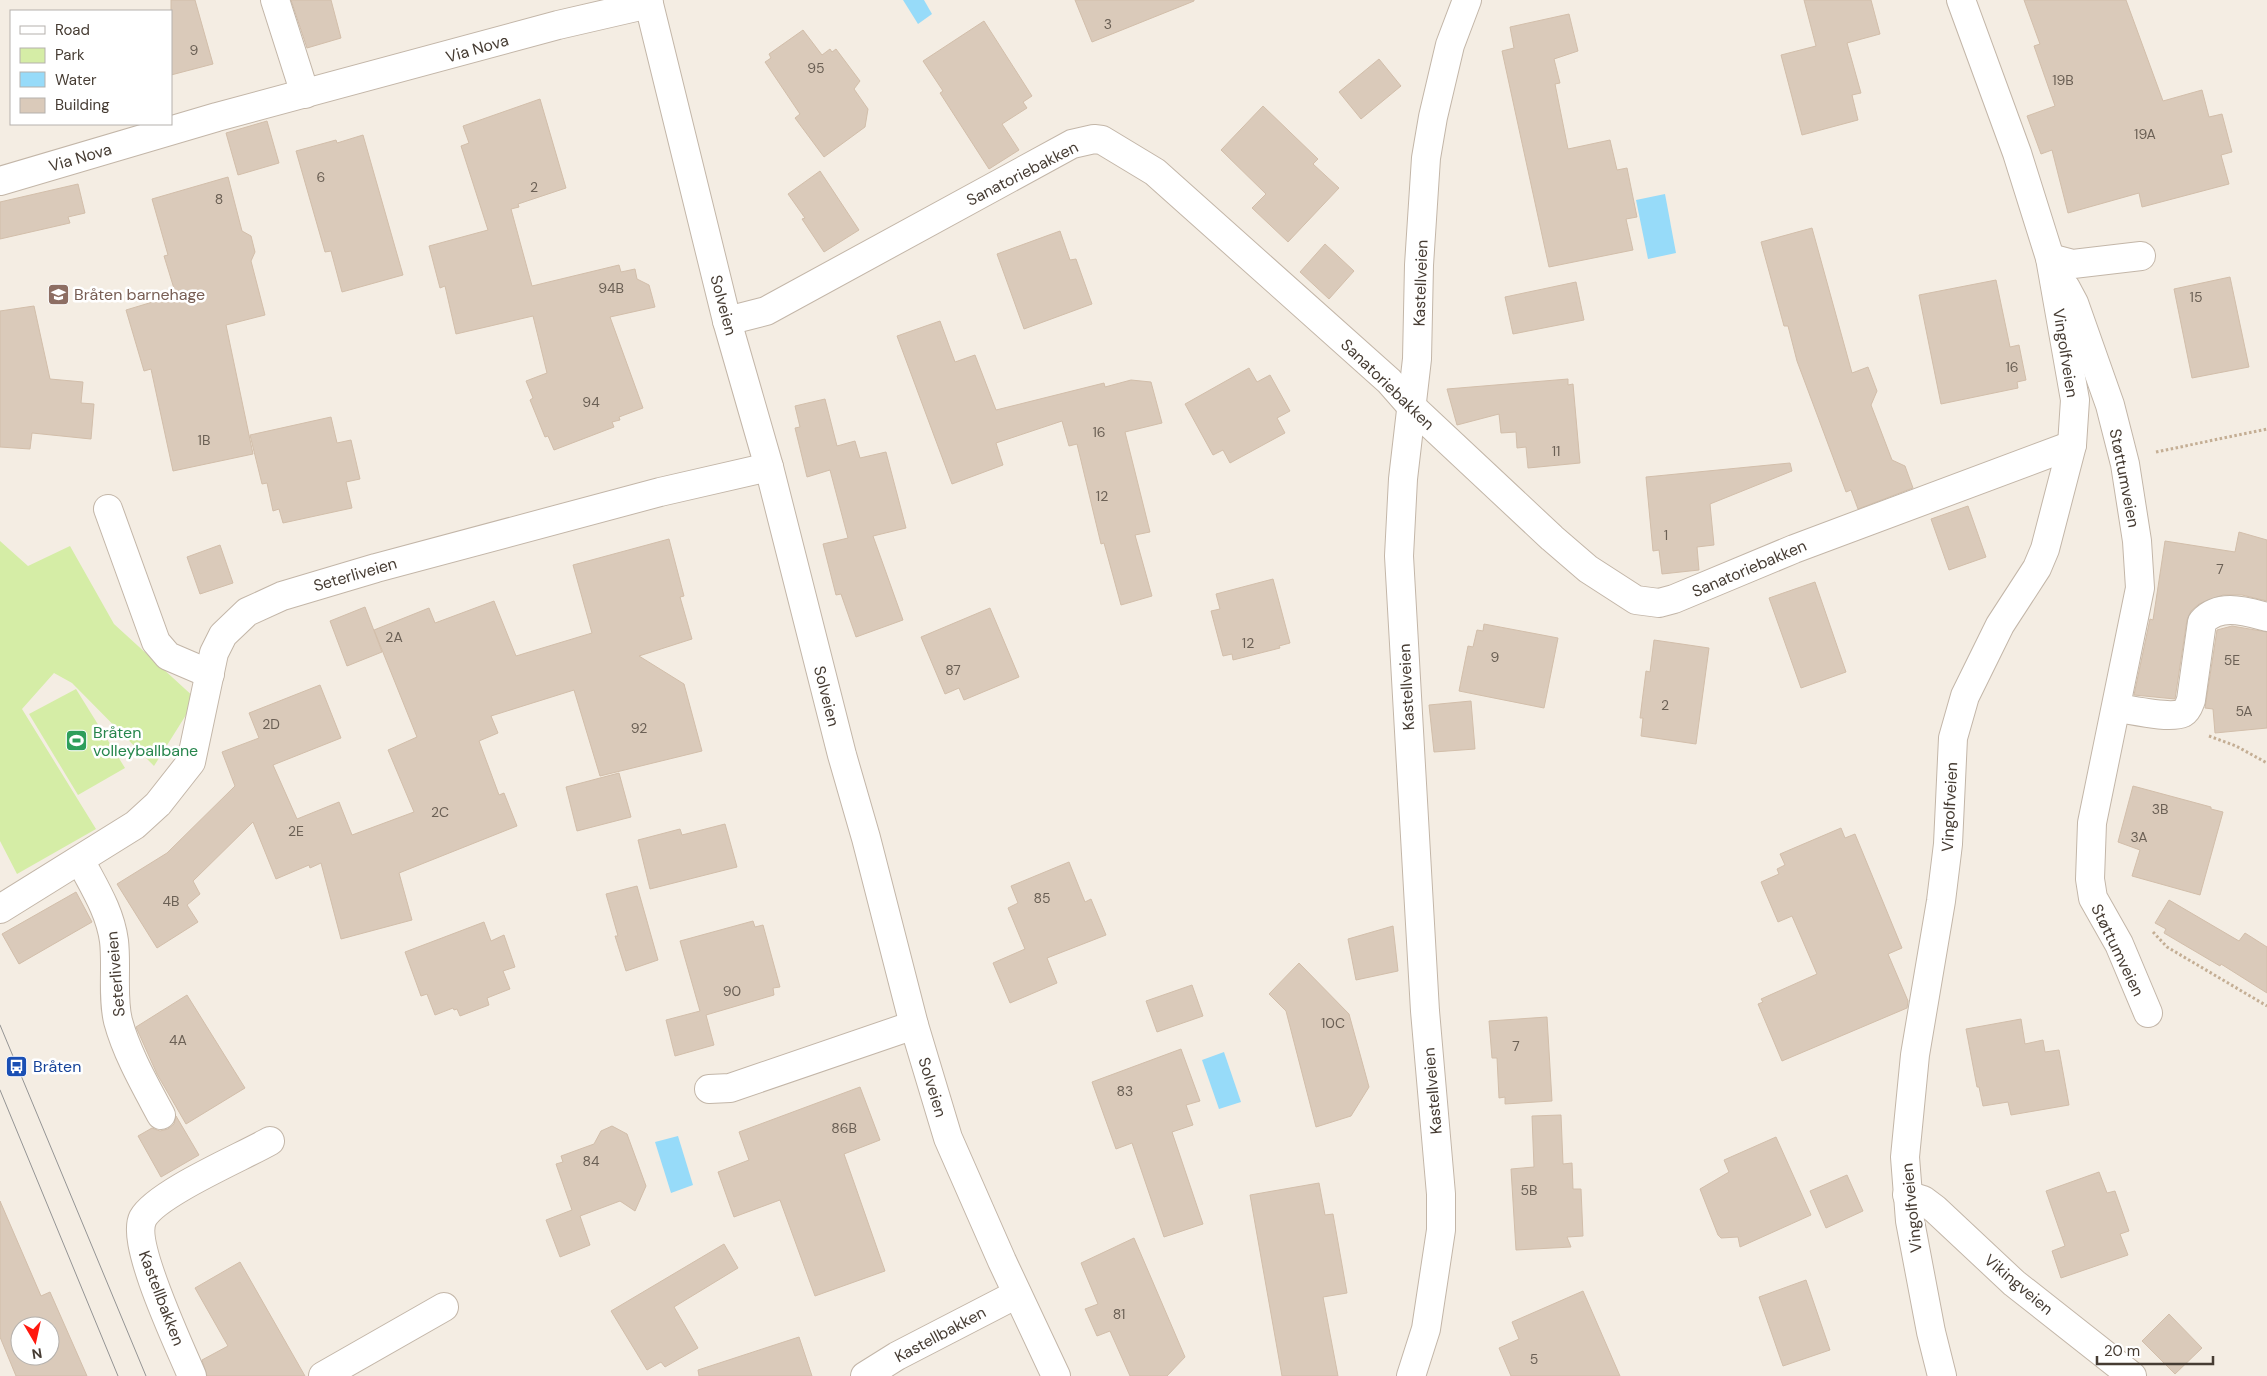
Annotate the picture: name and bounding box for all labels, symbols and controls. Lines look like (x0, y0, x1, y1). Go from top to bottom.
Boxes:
legend (10, 10, 172, 125)
house number: 3 (1104, 15, 1112, 33)
text: Road (55, 20, 90, 40)
street label: Via Nova (443, 30, 511, 67)
house number: 9 (190, 41, 199, 59)
text: Park (55, 45, 85, 65)
house number: 95 (807, 59, 825, 77)
text: Water (55, 70, 97, 90)
house number: 19B (2052, 71, 2074, 89)
text: Building (55, 95, 110, 115)
house number: 19A (2134, 125, 2156, 143)
street label: Sanatoriebakken (963, 136, 1082, 211)
street label: Via Nova (46, 139, 114, 176)
house number: 6 (317, 168, 325, 186)
house number: 2 (530, 178, 538, 196)
house number: 8 (215, 190, 223, 208)
street label: Kastellveien (1408, 239, 1433, 327)
street label: Solveien (705, 273, 742, 338)
house number: 94B (598, 279, 624, 297)
school or university icon: Bråten barnehage (46, 282, 70, 306)
place label: Bråten barnehage (74, 284, 205, 305)
house number: 15 (2190, 288, 2202, 306)
street label: Vingolfveien (2048, 307, 2083, 399)
street label: Sanatoriebakken (1336, 334, 1439, 434)
house number: 16 (2005, 358, 2019, 376)
house number: 94 (582, 393, 600, 411)
house number: 16 (1092, 423, 1106, 441)
street label: Støttumveien (2105, 427, 2144, 529)
house number: 1B (198, 431, 210, 449)
house number: 11 (1552, 442, 1560, 460)
house number: 12 (1096, 487, 1108, 505)
house number: 1 (1664, 526, 1668, 544)
street label: Sanatoriebakken (1689, 535, 1810, 602)
street label: Seterliveien (311, 553, 399, 596)
house number: 7 (2216, 560, 2224, 578)
house number: 2A (385, 628, 403, 646)
house number: 12 (1242, 634, 1254, 652)
street label: Kastellveien (1394, 643, 1419, 731)
house number: 9 (1491, 648, 1500, 666)
house number: 5E (2224, 651, 2240, 669)
house number: 87 (945, 661, 961, 679)
street label: Solveien (809, 664, 844, 729)
house number: 2 (1661, 696, 1669, 714)
house number: 5A (2235, 702, 2253, 720)
house number: 2D (262, 715, 280, 733)
house number: 92 (631, 719, 647, 737)
place label: Bråten volleyballbane (93, 722, 198, 761)
sports icon: Bråten volleyballbane (65, 729, 89, 753)
street label: Vingolfveien (1937, 761, 1962, 853)
house number: 3B (2152, 800, 2168, 818)
house number: 2C (431, 803, 449, 821)
house number: 2E (288, 822, 304, 840)
house number: 3A (2130, 828, 2148, 846)
house number: 85 (1033, 889, 1051, 907)
house number: 4B (163, 892, 179, 910)
street label: Støttumveien (2086, 901, 2149, 1000)
street label: Seterliveien (101, 930, 130, 1018)
house number: 90 (723, 982, 741, 1000)
house number: 10C (1321, 1014, 1345, 1032)
house number: 4A (169, 1031, 187, 1049)
house number: 7 (1512, 1037, 1520, 1055)
street label: Kastellveien (1418, 1047, 1447, 1135)
bus stop icon: Bråten (5, 1054, 29, 1078)
street label: Solveien (913, 1055, 952, 1120)
place label: Bråten (33, 1056, 81, 1077)
house number: 83 (1117, 1082, 1133, 1100)
house number: 86B (831, 1119, 857, 1137)
house number: 84 (582, 1152, 600, 1170)
street label: Vingolfveien (1896, 1162, 1927, 1254)
house number: 5B (1521, 1181, 1537, 1199)
street label: Kastellbakken (134, 1248, 189, 1349)
street label: Vikingveien (1980, 1249, 2058, 1319)
street label: Kastellbakken (891, 1302, 989, 1367)
house number: 81 (1113, 1305, 1125, 1323)
north arrow (10, 1316, 60, 1366)
scale bar (2097, 1334, 2213, 1366)
text: 20 m (2104, 1341, 2140, 1361)
text: N (31, 1344, 43, 1364)
house number: 5 (1530, 1350, 1538, 1368)

